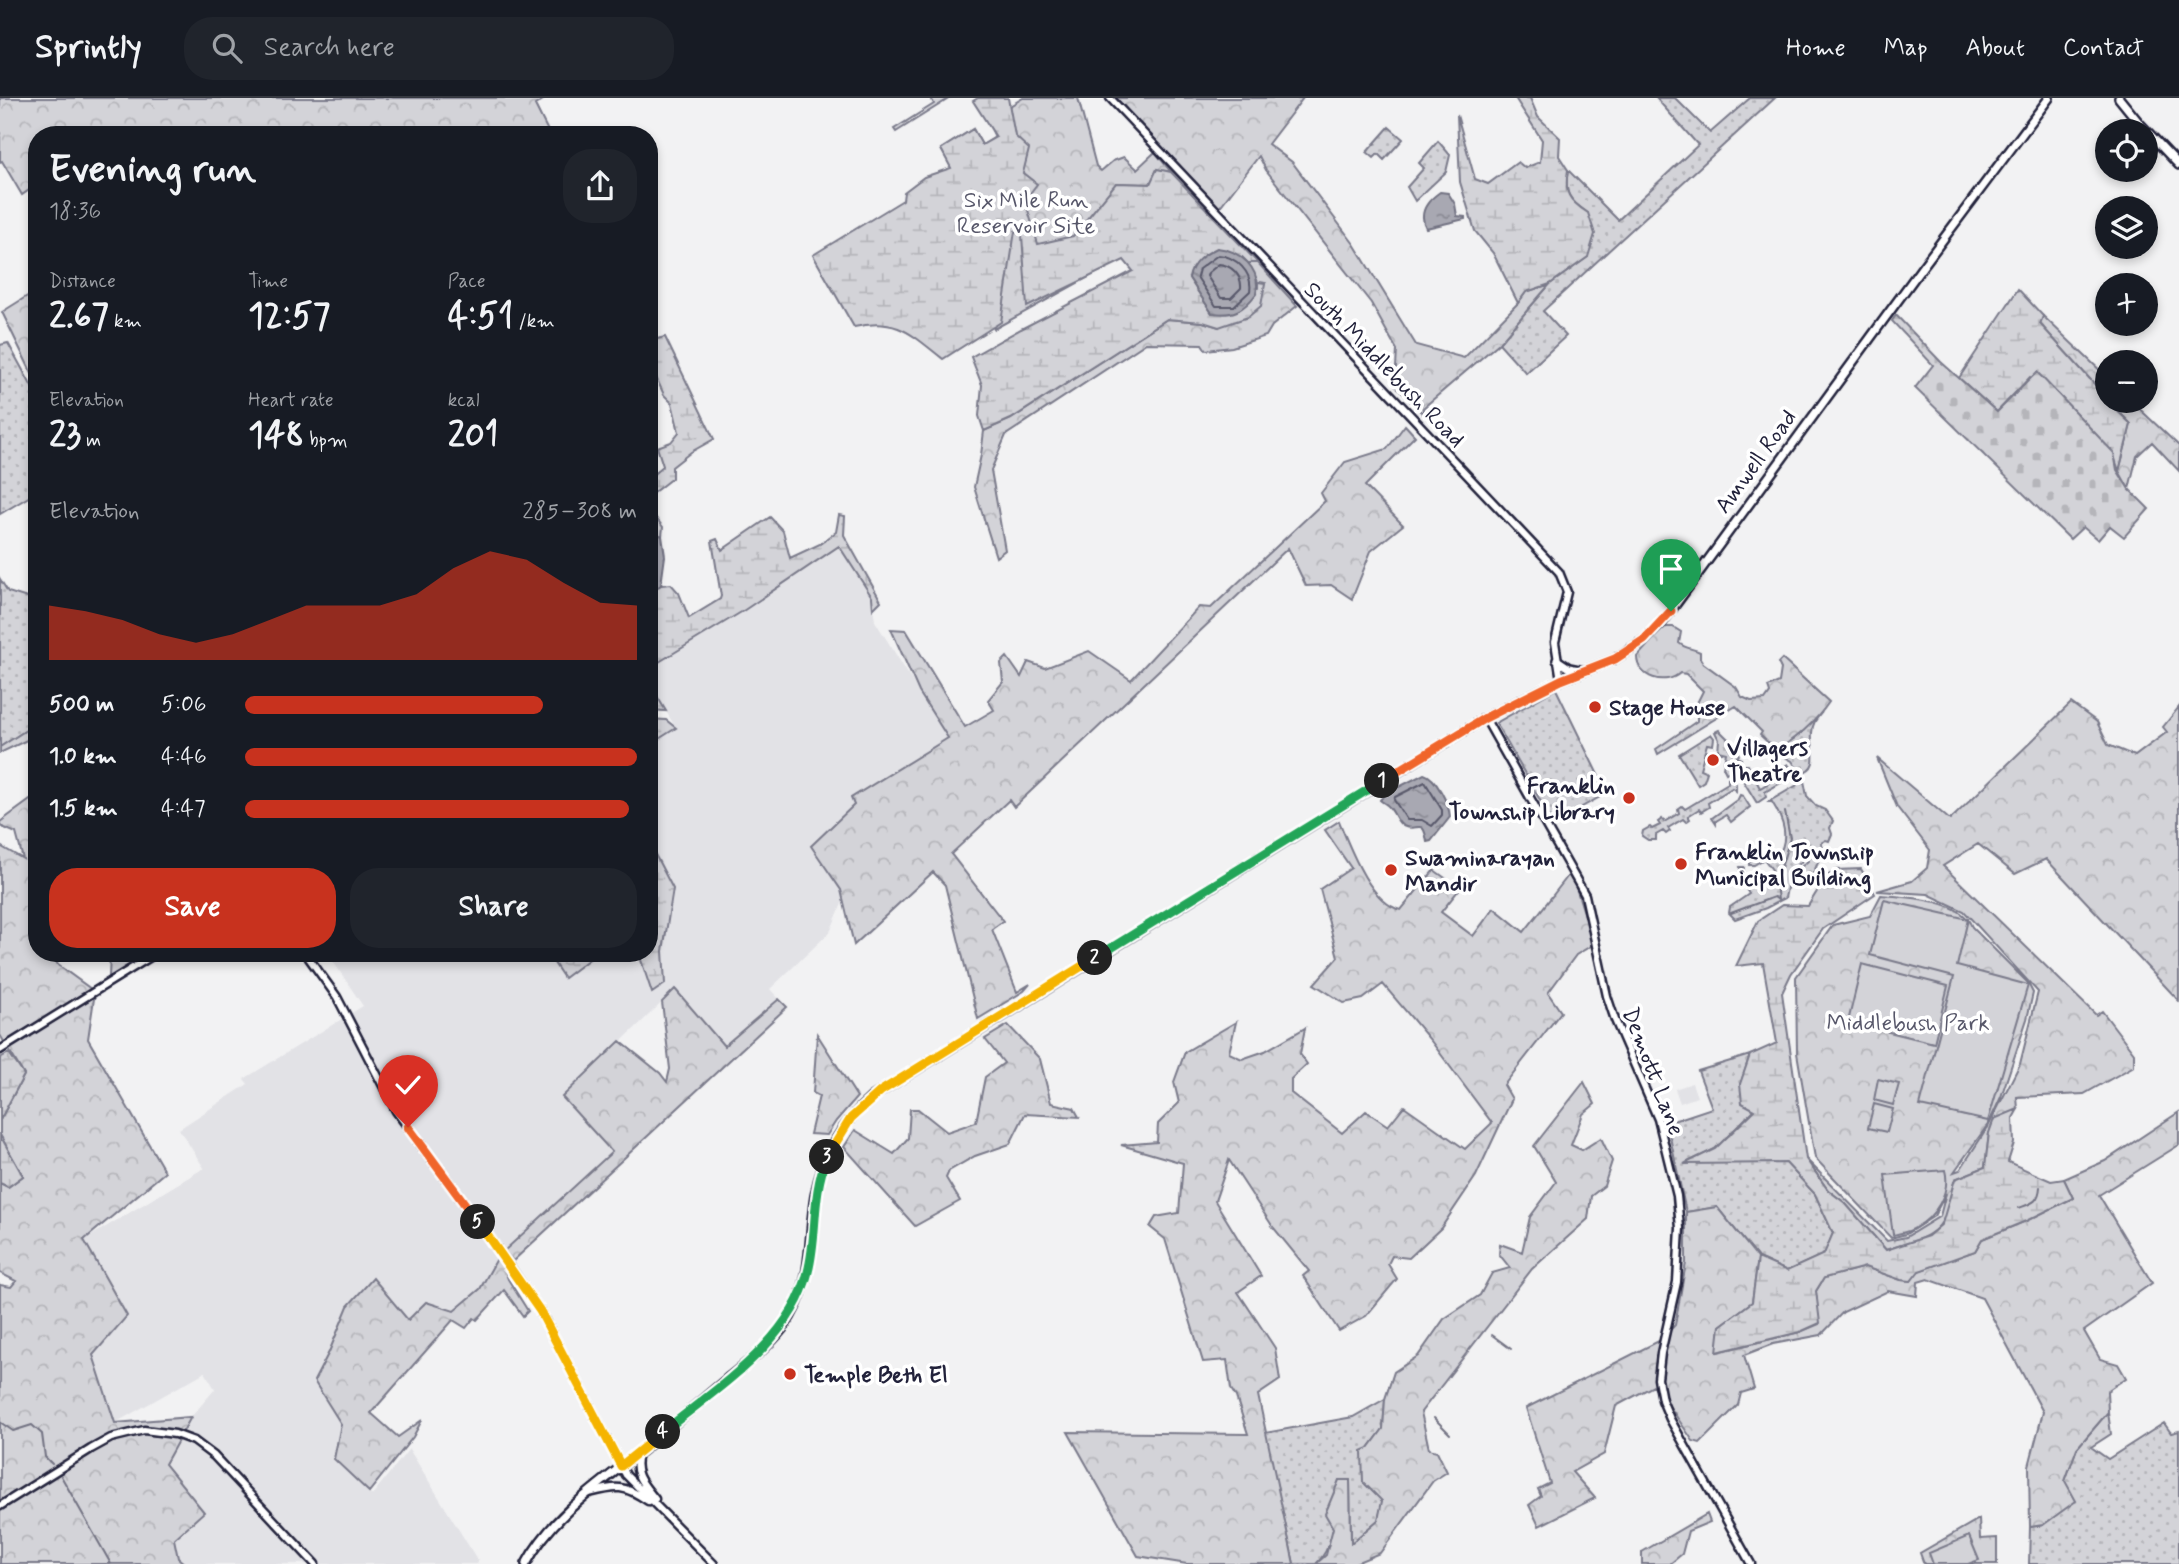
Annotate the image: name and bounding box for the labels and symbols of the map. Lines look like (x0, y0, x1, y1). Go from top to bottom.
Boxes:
park label: Six Mile Run Reservoir Site (957, 186, 1096, 242)
street label: South Middlebush Road (1297, 276, 1471, 455)
street label: Amwell Road (1709, 404, 1804, 520)
pin (1641, 539, 1701, 611)
place label: Stage House (1609, 694, 1726, 726)
marker: Stage House (1587, 699, 1603, 715)
place label: Villagers Theatre (1727, 734, 1808, 790)
marker: Villagers Theatre (1705, 752, 1721, 768)
pin: 1 (1364, 764, 1400, 798)
place label: Franklin Township Library (1449, 772, 1615, 828)
marker: Franklin Township Library (1621, 790, 1637, 806)
place label: Franklin Township Municipal Building (1695, 838, 1874, 894)
place label: Swaminarayan Mandir (1405, 844, 1555, 900)
marker: Franklin Township Municipal Building (1673, 856, 1689, 872)
marker: Swaminarayan Mandir (1383, 862, 1399, 878)
pin: 2 (1078, 940, 1112, 976)
street label: Demott Lane (1614, 1003, 1690, 1140)
park label: Middlebush Park (1826, 1009, 1990, 1039)
pin (378, 1055, 438, 1127)
pin: 3 (810, 1140, 844, 1174)
pin: 5 (461, 1204, 496, 1240)
place label: Temple Beth El (804, 1361, 948, 1391)
marker: Temple Beth El (782, 1366, 798, 1382)
pin: 4 (646, 1414, 680, 1450)

